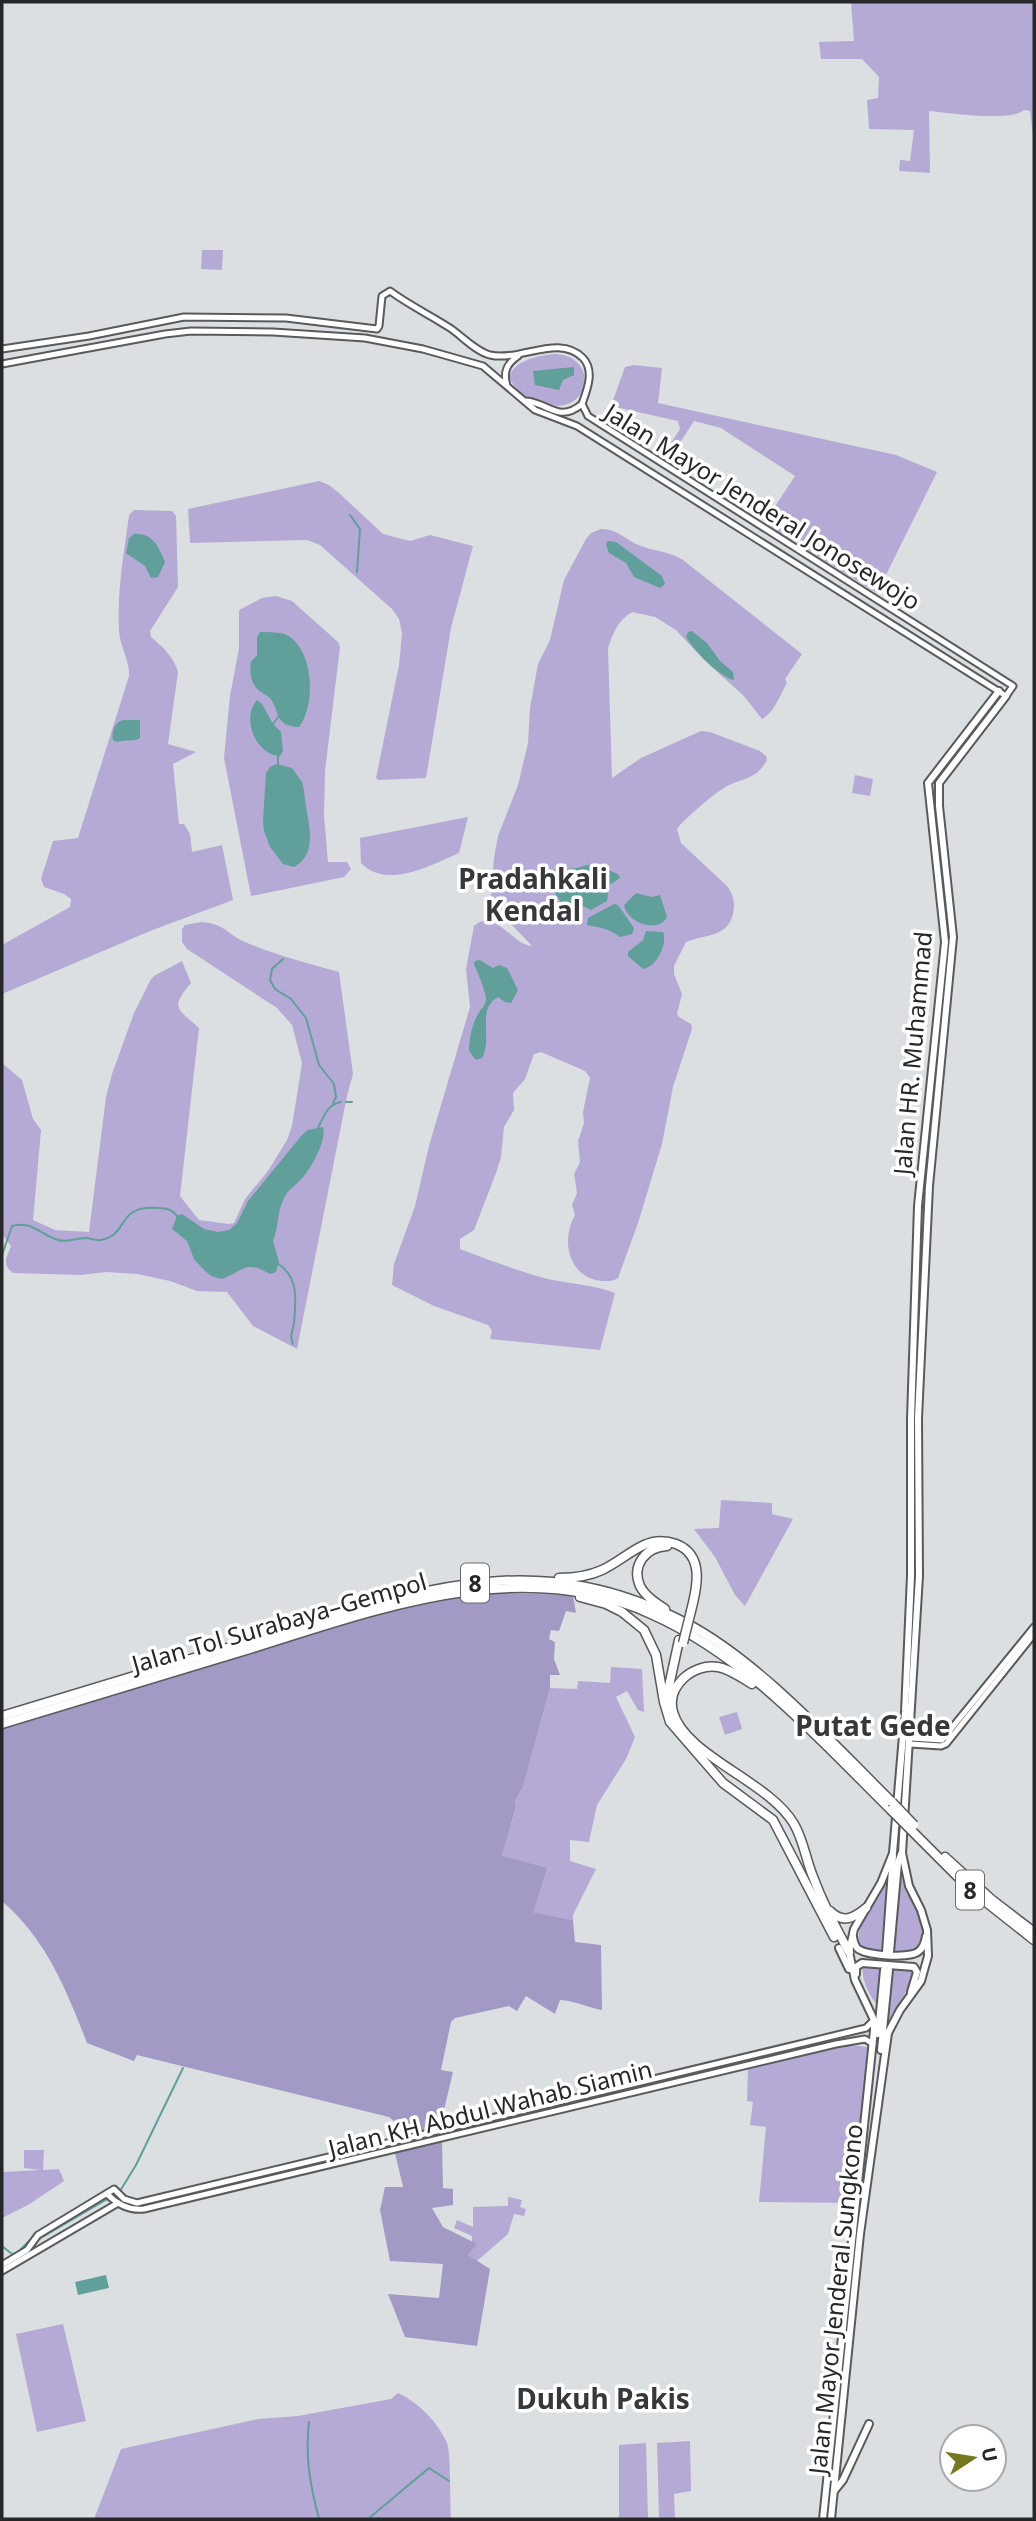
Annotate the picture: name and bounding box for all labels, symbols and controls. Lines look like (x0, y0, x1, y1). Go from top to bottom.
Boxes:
street label: Jalan Mayor Jenderal Jonosewojo (597, 394, 927, 617)
district label: Pradahkali Kendal (458, 859, 608, 929)
street label: Jalan HR. Muhammad (885, 930, 939, 1178)
street label: Jalan Tol Surabaya–Gempol (126, 1564, 430, 1680)
road number: 8 (461, 1564, 489, 1602)
district label: Putat Gede (795, 1706, 951, 1744)
road number: 8 (956, 1870, 984, 1910)
street label: Jalan KH Abdul Wahab Siamin (323, 2052, 655, 2165)
street label: Jalan Mayor Jenderal Sungkono (800, 2122, 870, 2478)
district label: Dukuh Pakis (516, 2379, 690, 2417)
north arrow (938, 2423, 1008, 2493)
text: U (975, 2445, 1004, 2464)

